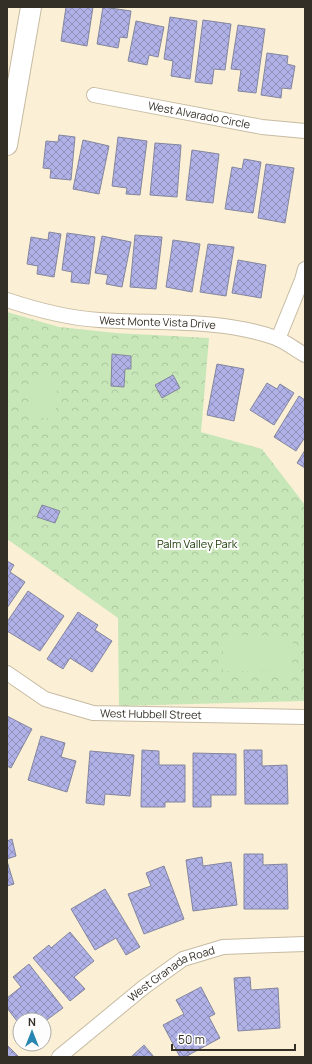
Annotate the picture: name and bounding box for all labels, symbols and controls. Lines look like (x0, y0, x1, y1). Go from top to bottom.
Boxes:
street label: West Alvarado Circle (147, 97, 252, 132)
street label: West Monte Vista Drive (99, 312, 217, 332)
park label: Palm Valley Park (157, 536, 238, 551)
street label: West Hubbell Street (100, 705, 202, 722)
street label: West Granada Road (124, 942, 216, 1004)
north arrow (12, 1012, 52, 1052)
text: N (28, 1014, 36, 1029)
scale bar (172, 1026, 295, 1052)
text: 50 m (178, 1031, 205, 1048)

